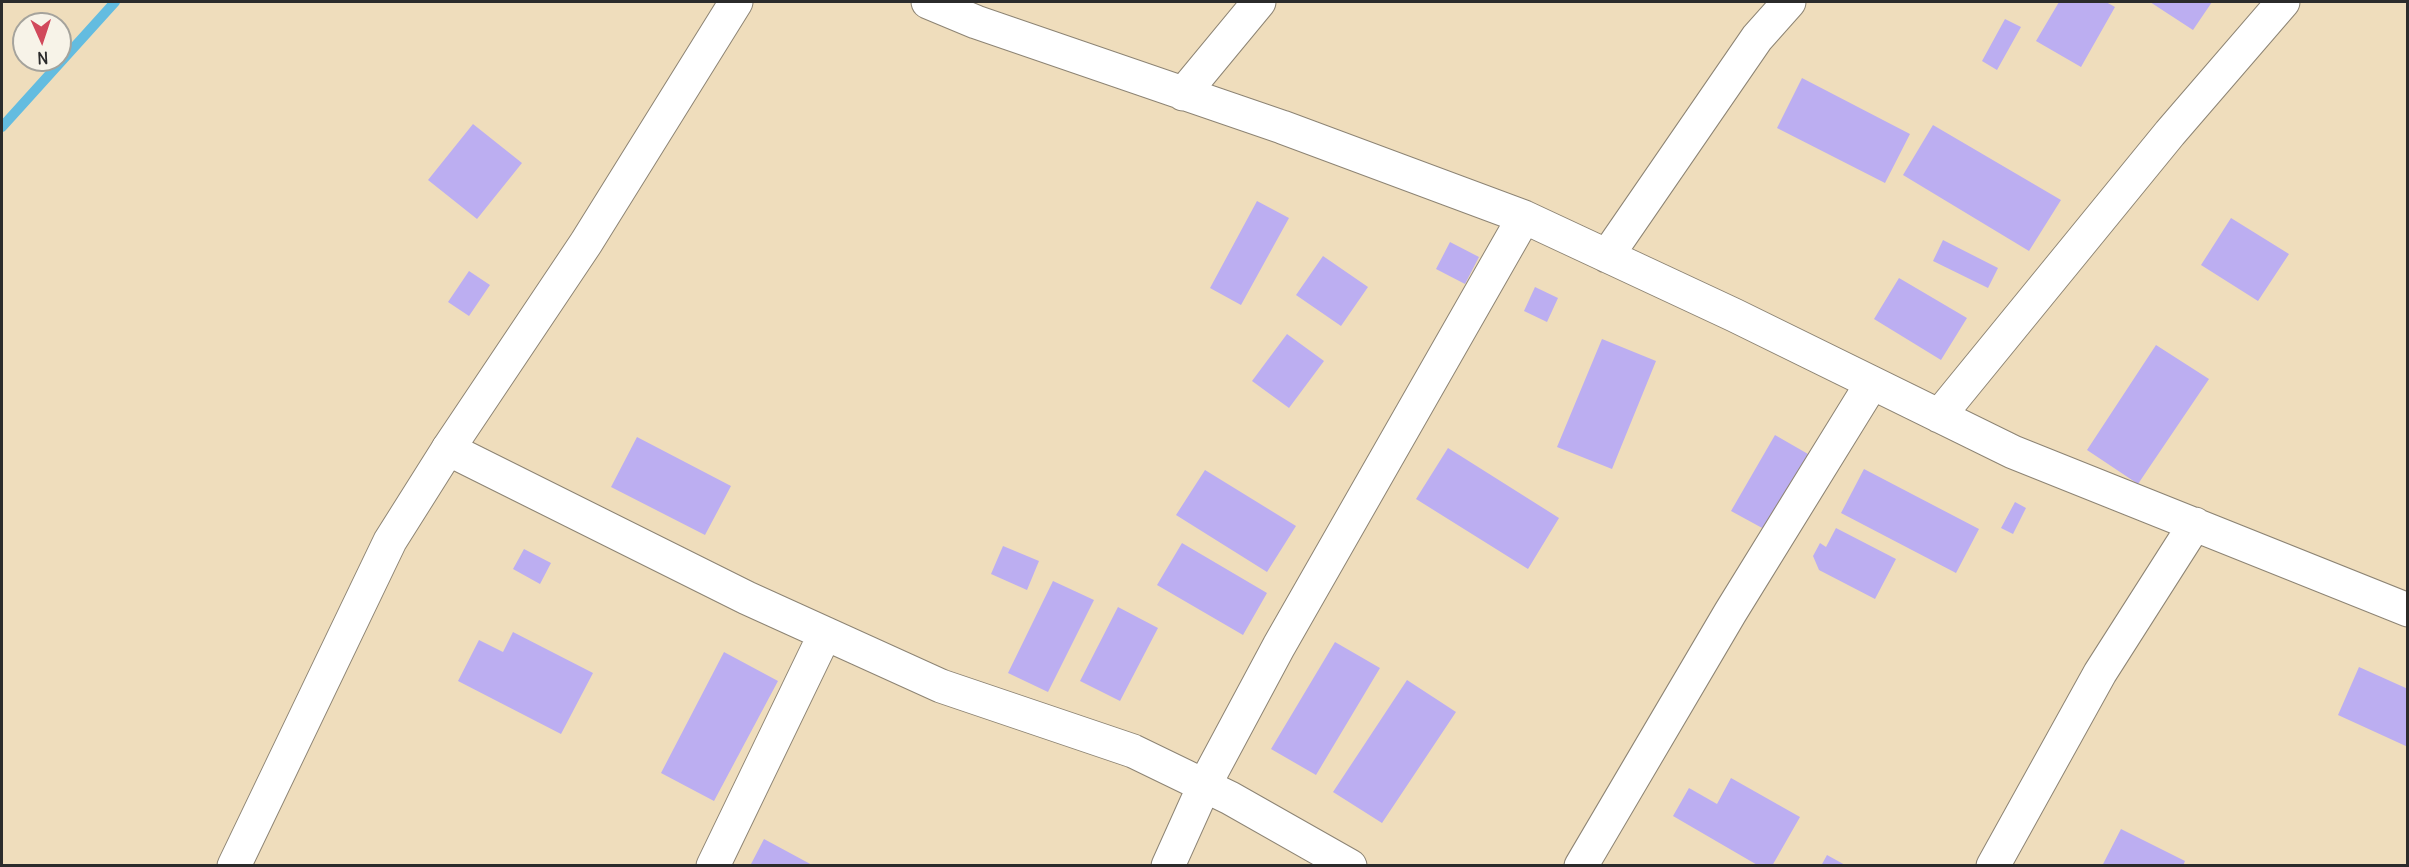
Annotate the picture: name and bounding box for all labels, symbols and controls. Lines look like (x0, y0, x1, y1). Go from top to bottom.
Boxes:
north arrow (12, 12, 72, 72)
text: N (37, 48, 49, 68)

